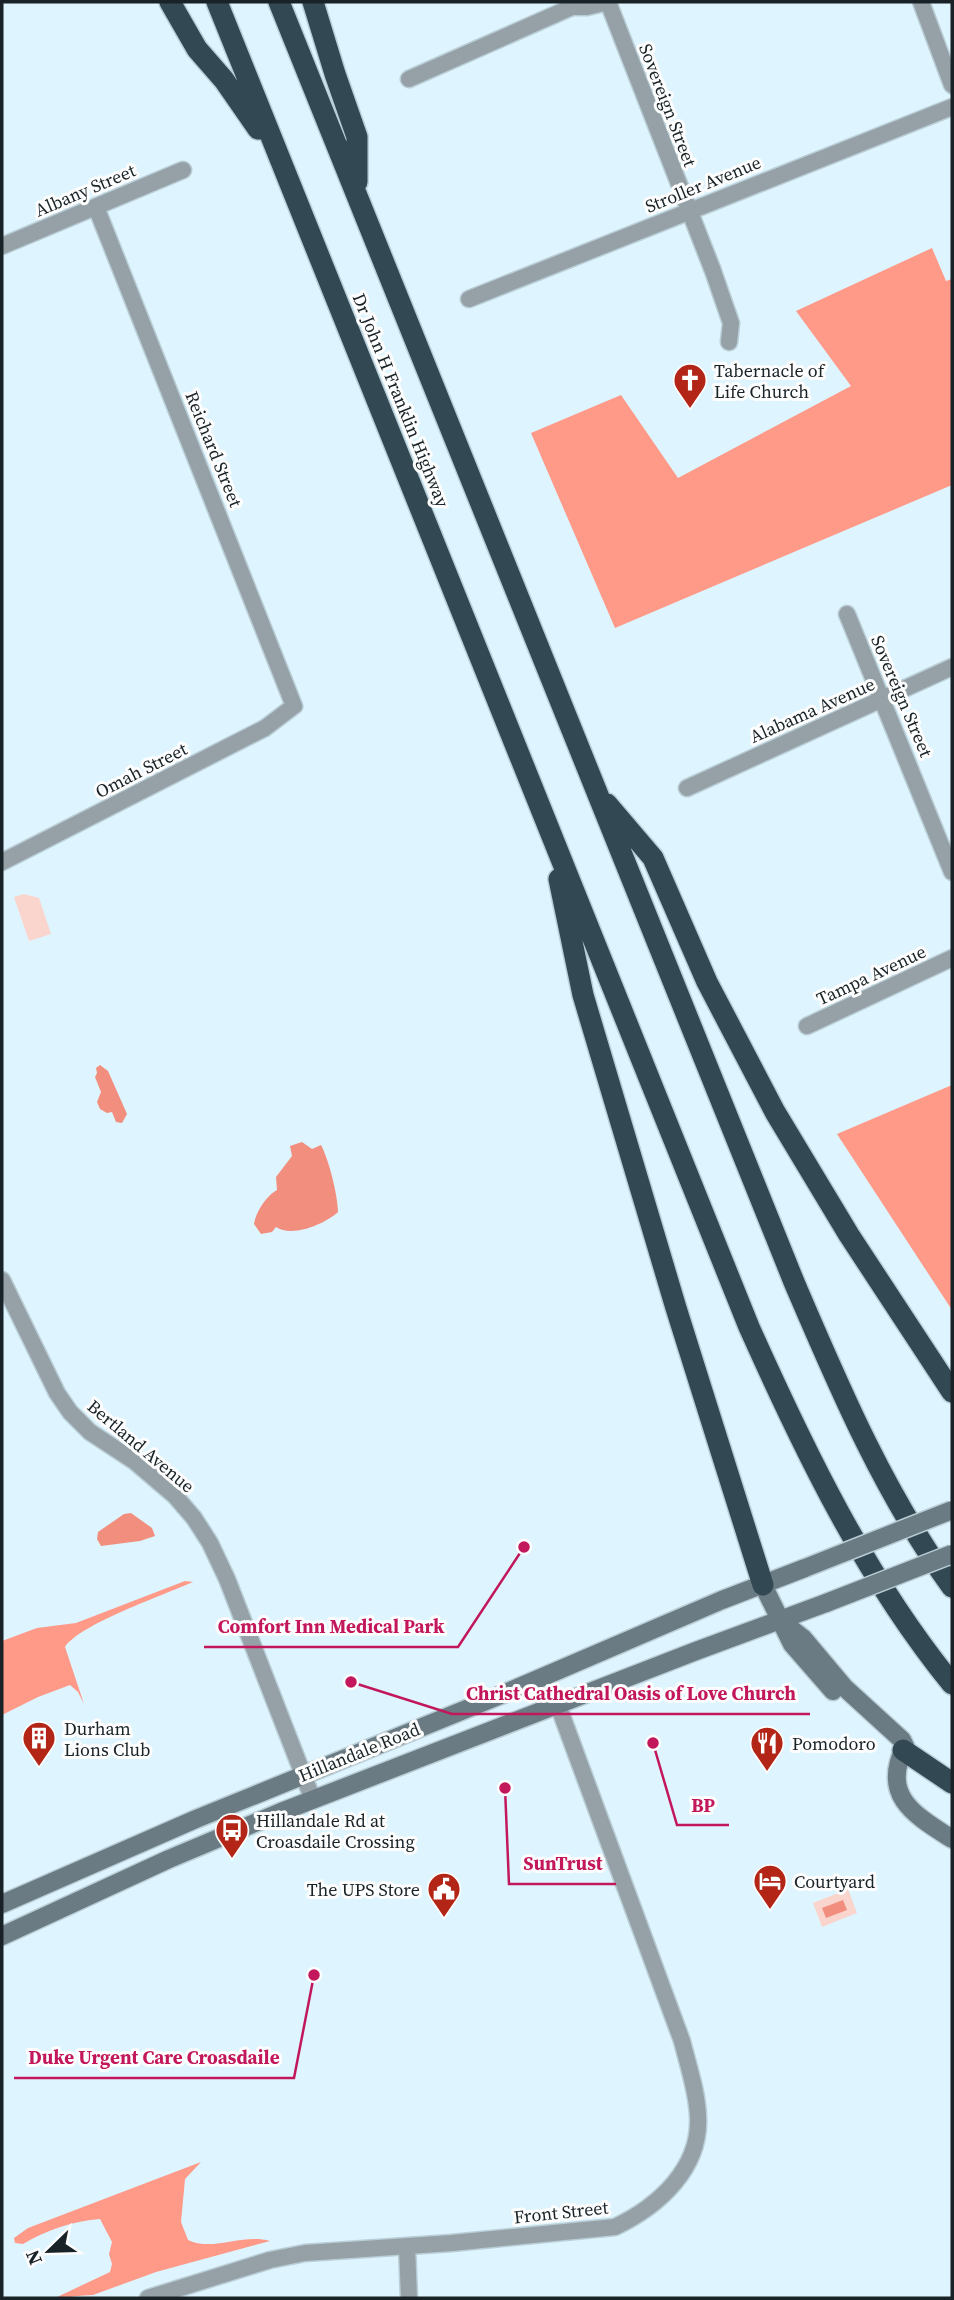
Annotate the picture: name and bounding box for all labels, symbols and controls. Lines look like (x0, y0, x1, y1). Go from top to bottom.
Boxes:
street label: Sovereign Street (633, 40, 703, 170)
street label: Stroller Avenue (641, 149, 765, 219)
street label: Albany Street (31, 158, 139, 222)
street label: Dr John H Franklin Highway (347, 289, 456, 511)
place label: Tabernacle of Life Church (714, 358, 826, 404)
church icon: Tabernacle of Life Church (671, 361, 709, 410)
street label: Reichard Street (179, 387, 249, 511)
street label: Sovereign Street (865, 631, 939, 761)
street label: Alabama Avenue (746, 671, 878, 749)
street label: Omah Street (91, 736, 191, 804)
street label: Tampa Avenue (812, 939, 930, 1011)
street label: Bertland Avenue (82, 1394, 200, 1498)
callout: Comfort Inn Medical Park (204, 1607, 458, 1647)
text: Comfort Inn Medical Park (218, 1613, 445, 1639)
callout: Christ Cathedral Oasis of Love Church (452, 1674, 810, 1714)
text: Christ Cathedral Oasis of Love Church (466, 1680, 796, 1706)
place label: Durham Lions Club (64, 1716, 150, 1762)
street label: Hillandale Road (295, 1716, 423, 1788)
building icon: Durham Lions Club (20, 1719, 58, 1768)
restaurant icon: Pomodoro (748, 1724, 786, 1773)
place label: Pomodoro (792, 1731, 876, 1756)
callout: BP (677, 1785, 729, 1825)
text: BP (691, 1792, 715, 1818)
place label: Hillandale Rd at Croasdaile Crossing (256, 1808, 415, 1854)
bus stop icon: Hillandale Rd at Croasdaile Crossing (213, 1811, 251, 1860)
callout: SunTrust (509, 1844, 616, 1884)
text: SunTrust (523, 1850, 603, 1876)
hotel icon: Courtyard (751, 1862, 789, 1911)
place label: Courtyard (794, 1869, 875, 1894)
public building icon: The UPS Store (425, 1870, 463, 1919)
place label: The UPS Store (307, 1877, 420, 1902)
callout: Duke Urgent Care Croasdaile (14, 2038, 294, 2078)
text: Duke Urgent Care Croasdaile (28, 2044, 280, 2070)
street label: Front Street (513, 2195, 610, 2229)
north arrow (14, 2216, 84, 2286)
text: N (19, 2246, 48, 2269)

